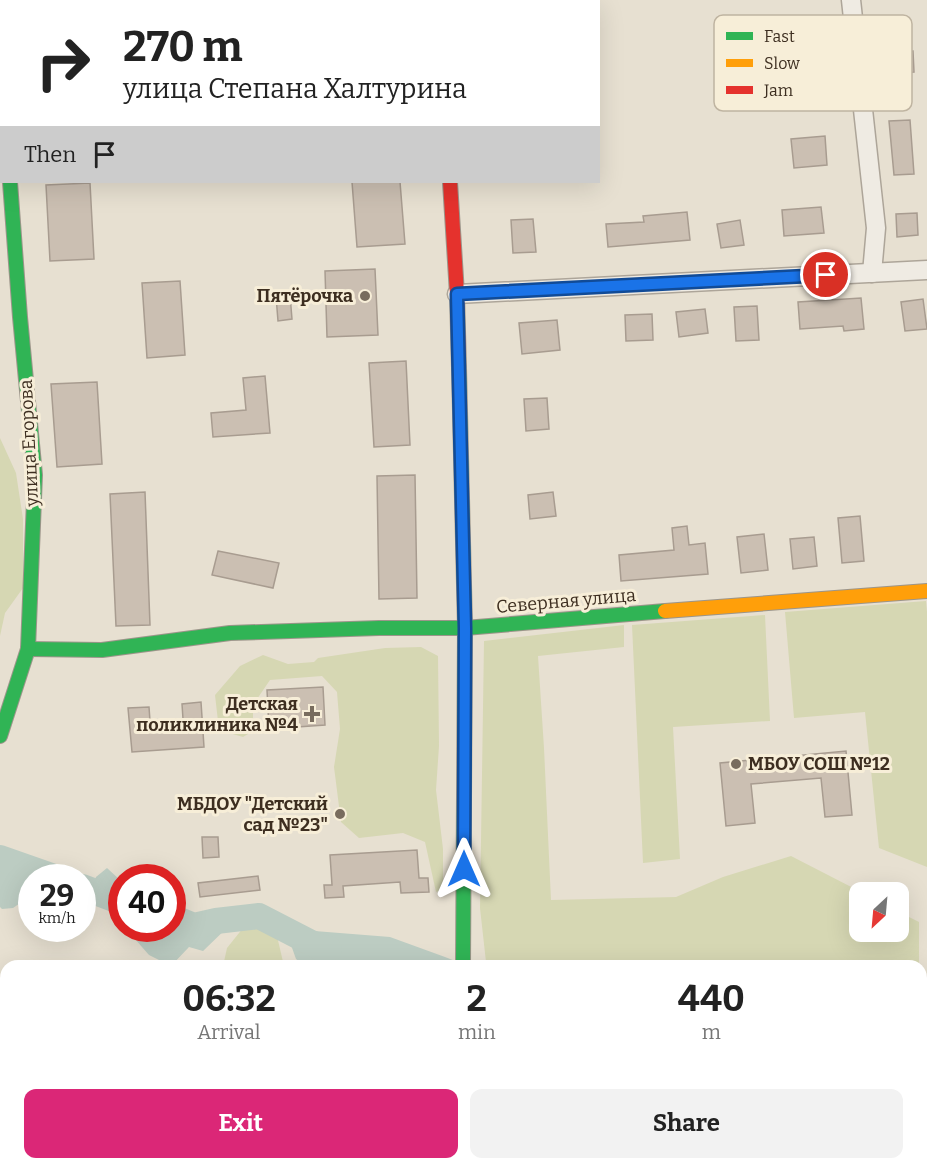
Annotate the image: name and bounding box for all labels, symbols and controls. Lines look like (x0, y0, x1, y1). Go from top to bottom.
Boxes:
legend (714, 15, 912, 111)
text: 270 m (123, 22, 243, 72)
icon: right (24, 24, 102, 102)
text: Fast (764, 27, 795, 46)
text: Slow (764, 54, 800, 73)
text: улица Степана Халтурина (123, 73, 467, 105)
text: Jam (763, 81, 793, 100)
icon: arrive (88, 138, 121, 171)
text: Then (24, 141, 76, 168)
pin (800, 249, 851, 300)
icon: arrive (809, 258, 842, 291)
place label: Пятёрочка (257, 285, 353, 307)
marker: Пятёрочка (358, 289, 372, 303)
street label: улица Егорова (15, 379, 43, 508)
street label: Северная улица (495, 584, 637, 618)
place label: Детская поликлиника №4 (136, 693, 298, 736)
marker: Детская поликлиника №4 (303, 705, 321, 723)
place label: МБОУ СОШ №12 (748, 753, 890, 775)
marker: МБОУ СОШ №12 (729, 757, 743, 771)
place label: МБДОУ "Детский сад №23" (177, 793, 328, 836)
marker: МБДОУ "Детский сад №23" (333, 807, 347, 821)
position arrow (432, 837, 496, 901)
speed limit sign: 40 (108, 864, 186, 942)
text: 29 (40, 878, 74, 914)
north arrow (849, 882, 909, 942)
map controls (849, 882, 909, 942)
text: km/h (38, 909, 76, 927)
text: 06:32 (182, 977, 276, 1021)
text: 2 (467, 977, 487, 1021)
text: 440 (678, 977, 745, 1021)
text: Arrival (197, 1020, 261, 1044)
text: min (458, 1020, 496, 1044)
text: m (702, 1020, 721, 1044)
button: Exit (24, 1089, 458, 1158)
button: Share (470, 1089, 903, 1158)

